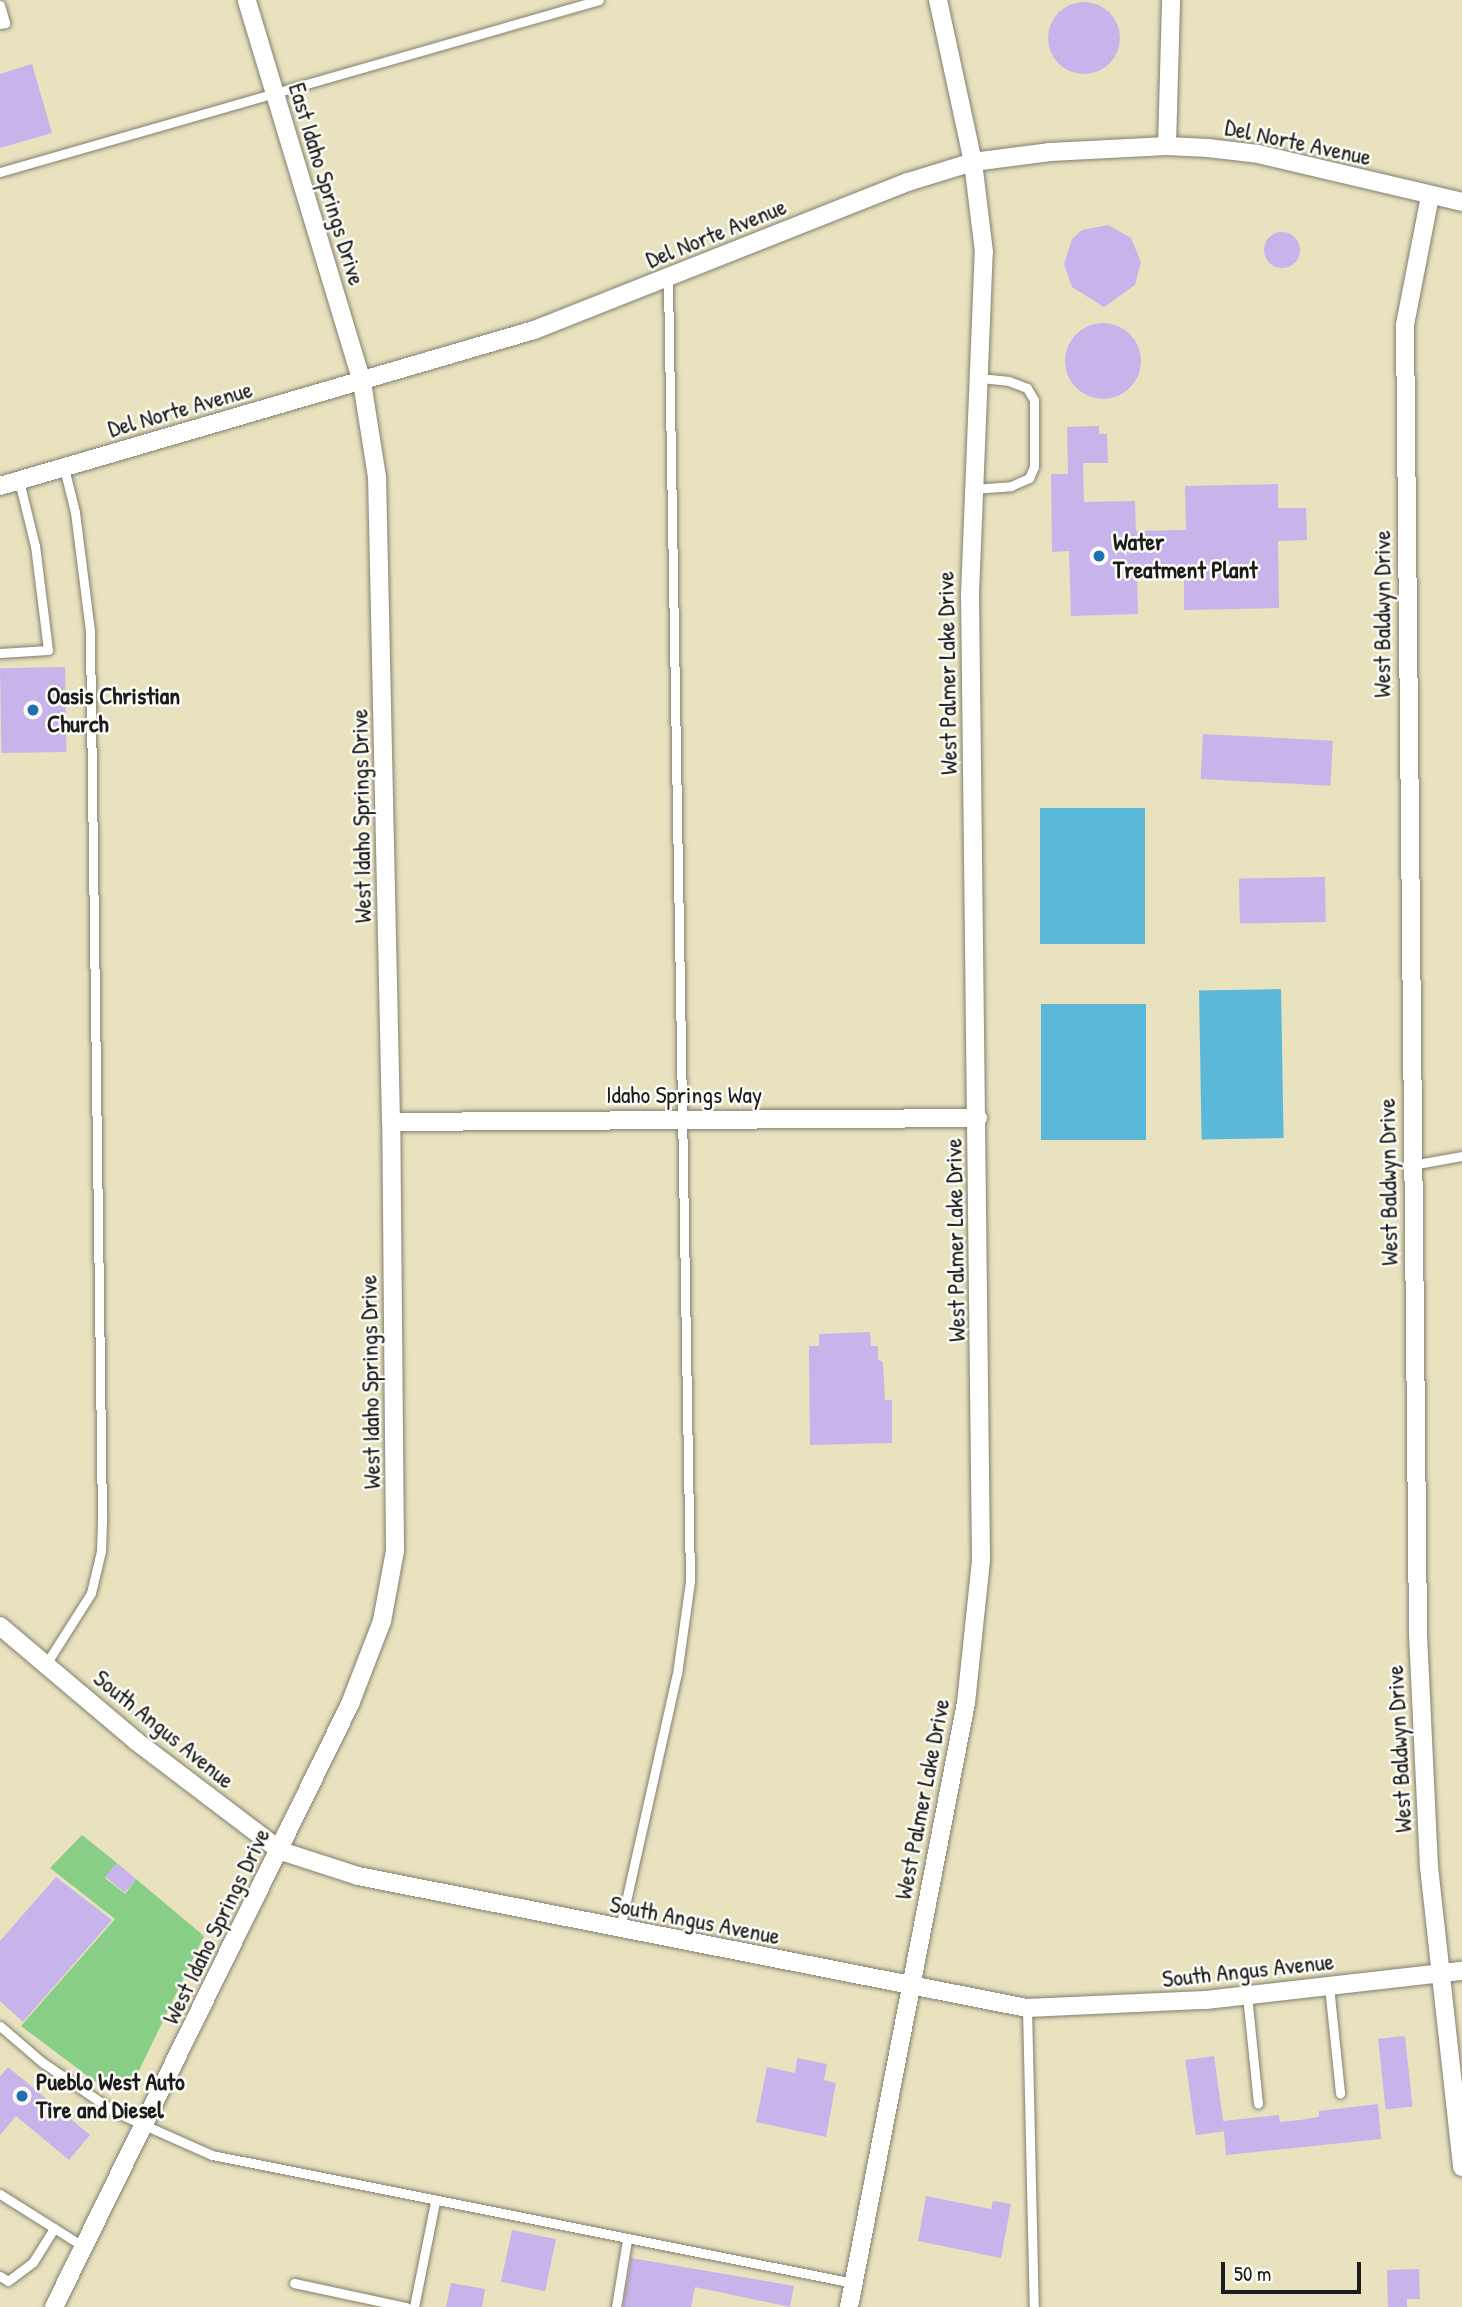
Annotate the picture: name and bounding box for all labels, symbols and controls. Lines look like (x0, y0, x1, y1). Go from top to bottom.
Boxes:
street label: East Idaho Springs Drive (283, 79, 371, 289)
street label: Del Norte Avenue (1222, 112, 1374, 172)
street label: Del Norte Avenue (642, 192, 790, 274)
street label: Del Norte Avenue (105, 375, 255, 443)
place label: Water Treatment Plant (1113, 528, 1258, 584)
street label: West Baldwyn Drive (1368, 530, 1396, 698)
marker: Water Treatment Plant (1091, 548, 1107, 564)
street label: West Palmer Lake Drive (931, 571, 963, 775)
place label: Oasis Christian Church (47, 682, 180, 738)
marker: Oasis Christian Church (25, 702, 41, 718)
street label: West Idaho Springs Drive (345, 709, 377, 923)
street label: Idaho Springs Way (606, 1081, 762, 1109)
street label: West Baldwyn Drive (1372, 1098, 1404, 1266)
street label: West Palmer Lake Drive (939, 1138, 971, 1342)
street label: West Idaho Springs Drive (354, 1275, 386, 1489)
street label: South Angus Avenue (88, 1663, 240, 1795)
street label: West Baldwyn Drive (1380, 1665, 1418, 1833)
street label: West Palmer Lake Drive (888, 1696, 956, 1902)
street label: West Idaho Springs Drive (156, 1823, 276, 2029)
street label: South Angus Avenue (608, 1889, 782, 1951)
street label: South Angus Avenue (1161, 1947, 1335, 1993)
place label: Pueblo West Auto Tire and Diesel (36, 2068, 185, 2124)
marker: Pueblo West Auto Tire and Diesel (14, 2088, 30, 2104)
scale bar (1224, 2248, 1364, 2292)
text: 50 m (1234, 2259, 1271, 2288)

